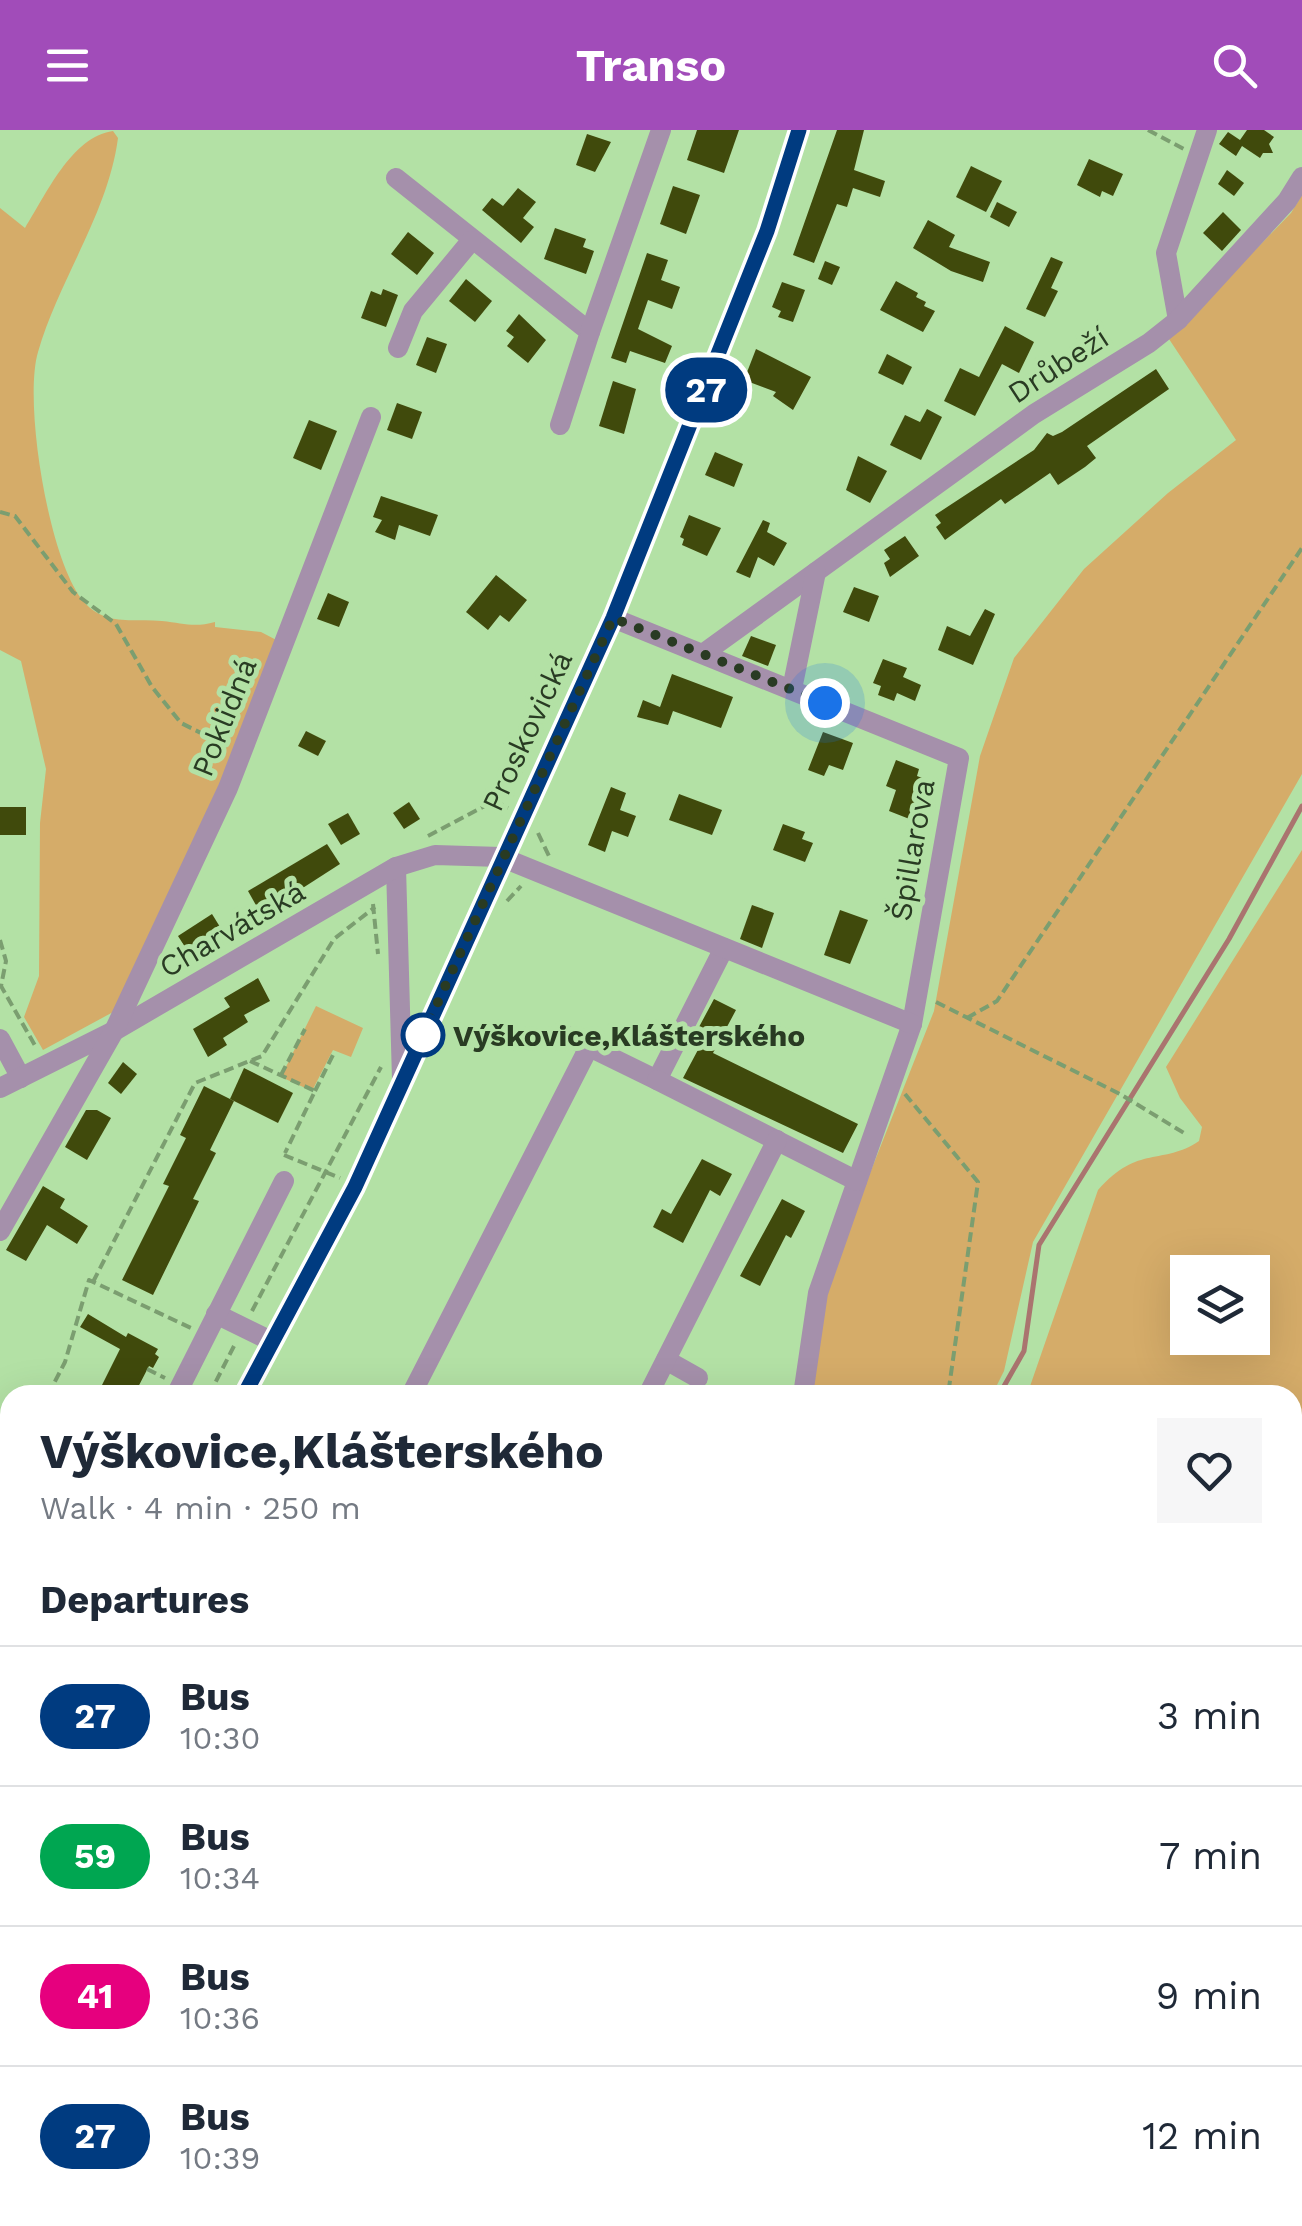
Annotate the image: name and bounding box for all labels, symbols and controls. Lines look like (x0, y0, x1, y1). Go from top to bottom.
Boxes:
icon: menu (40, 38, 95, 93)
icon: search (1207, 38, 1262, 93)
text: Transo (576, 39, 726, 92)
street label: Drůbeží (1001, 320, 1115, 410)
line badge: 27 (661, 358, 751, 422)
text: 27 (685, 369, 727, 411)
street label: Proskovická (475, 645, 579, 817)
street label: Poklidná (184, 653, 264, 781)
your location (800, 678, 850, 728)
street label: Špillarova (882, 776, 942, 924)
street label: Charvátská (153, 873, 311, 985)
marker: Výškovice,Klášterského (402, 1014, 444, 1056)
place label: Výškovice,Klášterského (453, 1018, 805, 1053)
map controls (1170, 1255, 1270, 1355)
button: layers (1170, 1255, 1270, 1355)
button: heart (1157, 1418, 1262, 1523)
text: Výškovice,Klášterského (40, 1423, 604, 1480)
text: Walk · 4 min · 250 m (40, 1489, 361, 1527)
text: Departures (40, 1578, 249, 1622)
text: Bus (180, 1675, 250, 1719)
text: 3 min (1157, 1694, 1262, 1738)
text: 27 (74, 1695, 116, 1737)
text: 10:30 (180, 1719, 260, 1757)
text: Bus (180, 1815, 250, 1859)
text: 7 min (1159, 1834, 1262, 1878)
text: 59 (74, 1835, 116, 1877)
text: 10:34 (180, 1859, 260, 1897)
text: Bus (180, 1955, 250, 1999)
text: 9 min (1156, 1974, 1262, 2018)
text: 41 (77, 1975, 113, 2017)
text: 10:36 (180, 1999, 260, 2037)
text: Bus (180, 2095, 250, 2139)
text: 12 min (1142, 2114, 1262, 2158)
text: 27 (74, 2115, 116, 2157)
text: 10:39 (180, 2139, 260, 2177)

